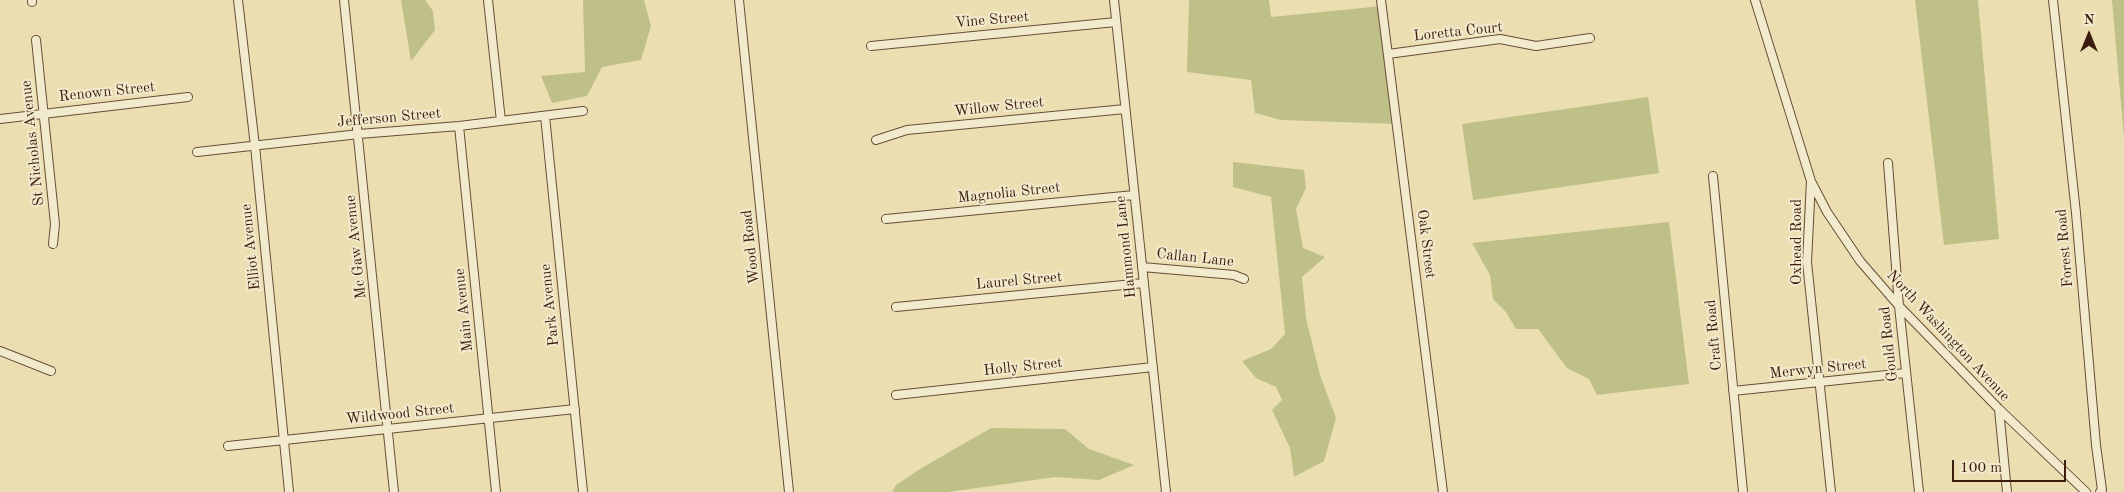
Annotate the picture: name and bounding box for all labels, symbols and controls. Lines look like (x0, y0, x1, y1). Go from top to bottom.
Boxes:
street label: Vine Street (954, 8, 1030, 32)
north arrow (2064, 10, 2114, 60)
text: N (2084, 13, 2094, 27)
street label: Loretta Court (1413, 18, 1503, 46)
street label: Renown Street (58, 78, 156, 106)
street label: St Nicholas Avenue (17, 79, 49, 207)
street label: Willow Street (953, 93, 1045, 121)
street label: Jefferson Street (336, 105, 442, 131)
street label: Magnolia Street (957, 179, 1061, 207)
street label: Mc Gaw Avenue (342, 194, 370, 300)
street label: Hammond Lane (1112, 195, 1140, 299)
street label: Oxhead Road (1788, 199, 1806, 285)
street label: Elliot Avenue (238, 203, 264, 291)
street label: Oak Street (1413, 208, 1439, 280)
street label: Forest Road (2053, 208, 2077, 288)
street label: Wood Road (738, 209, 764, 285)
street label: Callan Lane (1155, 245, 1235, 271)
street label: Park Avenue (537, 263, 563, 347)
street label: Main Avenue (451, 267, 477, 353)
street label: North Washington Avenue (1883, 267, 2013, 405)
street label: Laurel Street (975, 268, 1063, 294)
street label: Craft Road (1702, 299, 1726, 371)
street label: Gould Road (1876, 305, 1902, 383)
street label: Holly Street (983, 354, 1063, 380)
street label: Merwyn Street (1769, 355, 1867, 383)
street label: Wildwood Street (345, 399, 455, 429)
scale bar (1954, 450, 2068, 482)
text: 100 m (1960, 461, 2002, 476)

